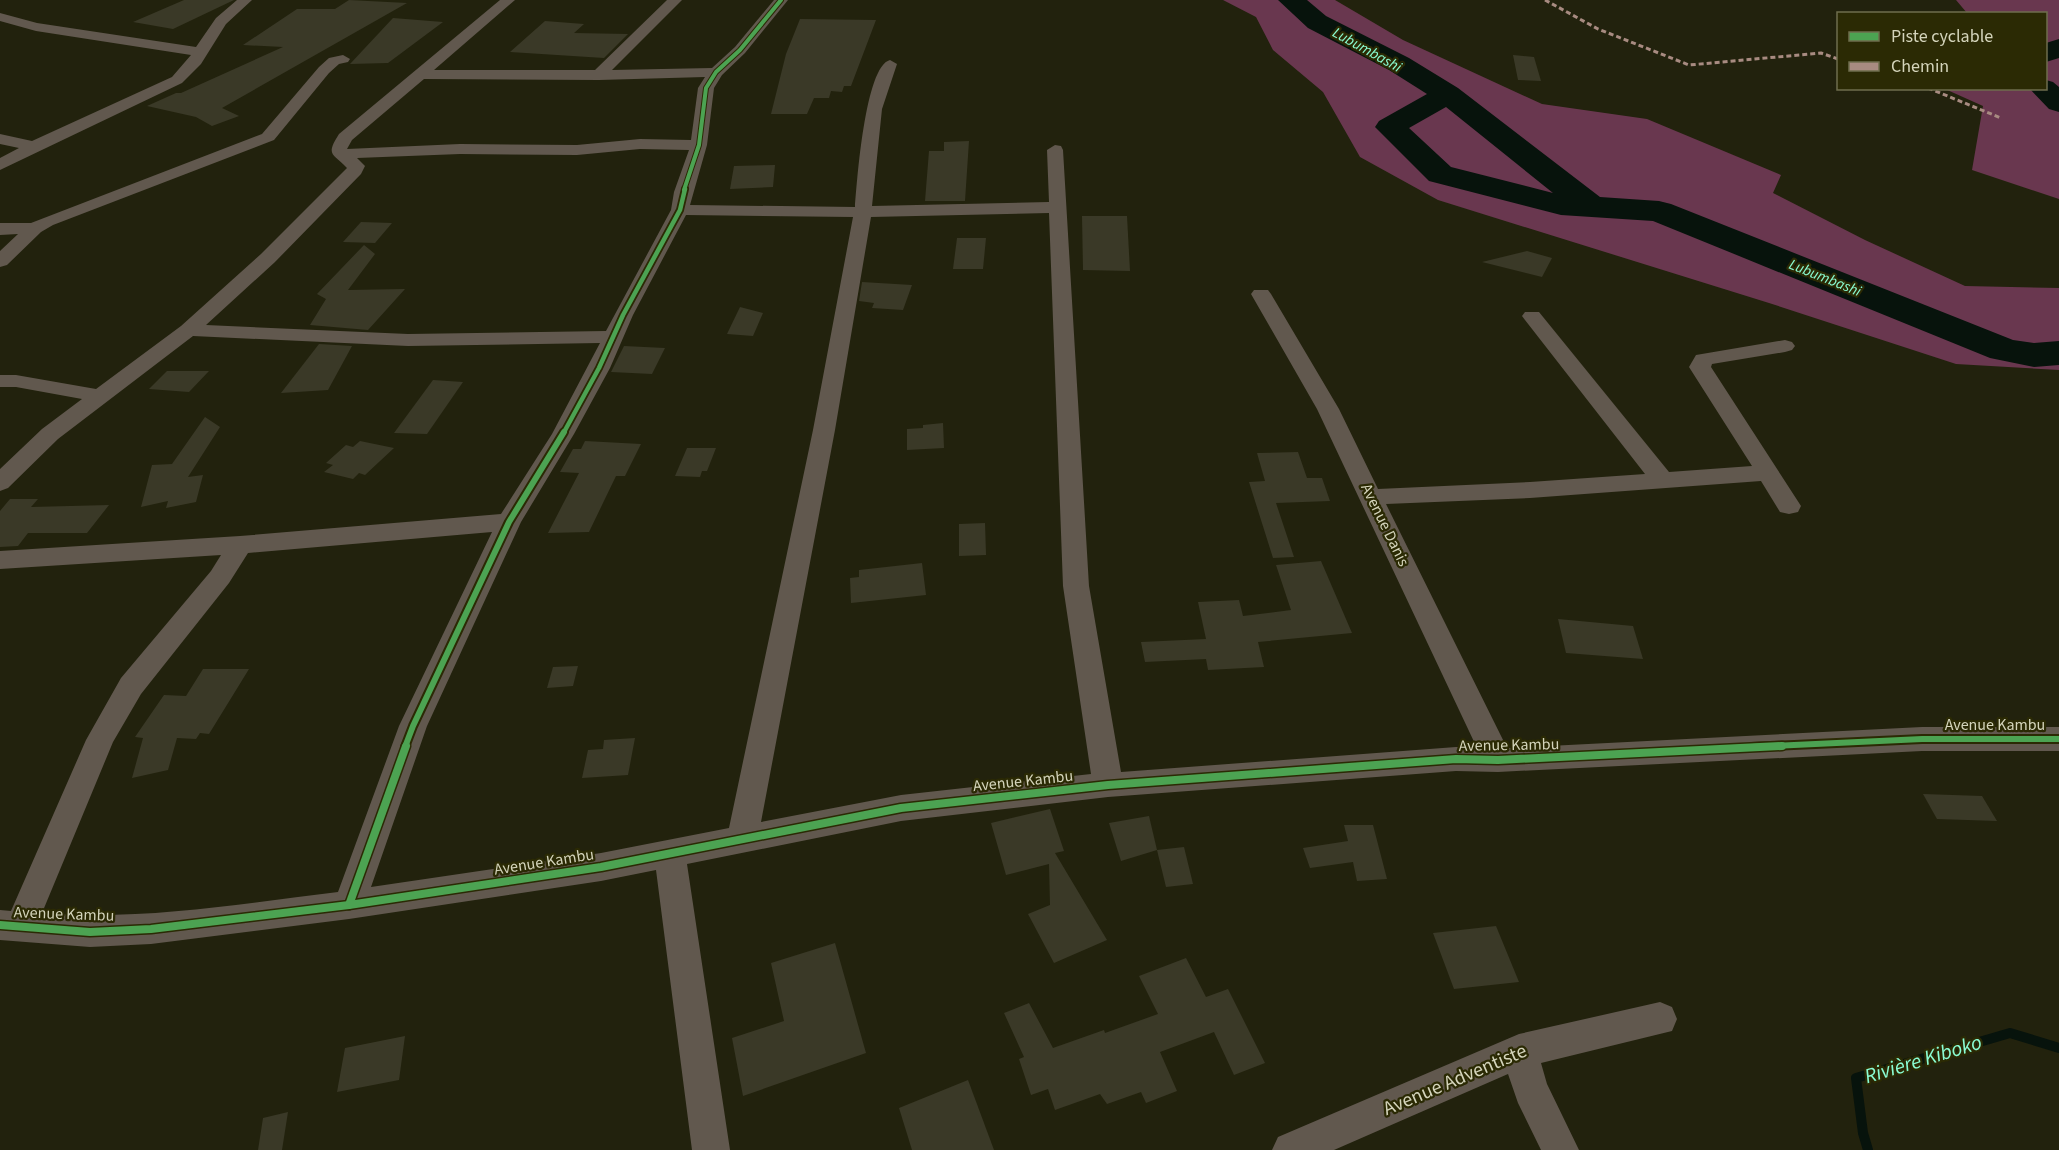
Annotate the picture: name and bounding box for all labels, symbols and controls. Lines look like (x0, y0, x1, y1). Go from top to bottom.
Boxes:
legend (1837, 12, 2047, 90)
water label: Lubumbashi (1329, 22, 1406, 78)
text: Piste cyclable (1891, 24, 1993, 49)
text: Chemin (1891, 54, 1949, 79)
water label: Lubumbashi (1786, 254, 1865, 302)
street label: Avenue Danis (1355, 480, 1415, 570)
street label: Avenue Kambu (1945, 714, 2045, 736)
street label: Avenue Kambu (1458, 733, 1560, 757)
street label: Avenue Kambu (972, 765, 1074, 797)
street label: Avenue Kambu (493, 843, 595, 881)
street label: Avenue Kambu (13, 901, 115, 927)
water label: Rivière Kiboko (1861, 1027, 1985, 1091)
street label: Avenue Adventiste (1379, 1037, 1531, 1123)

